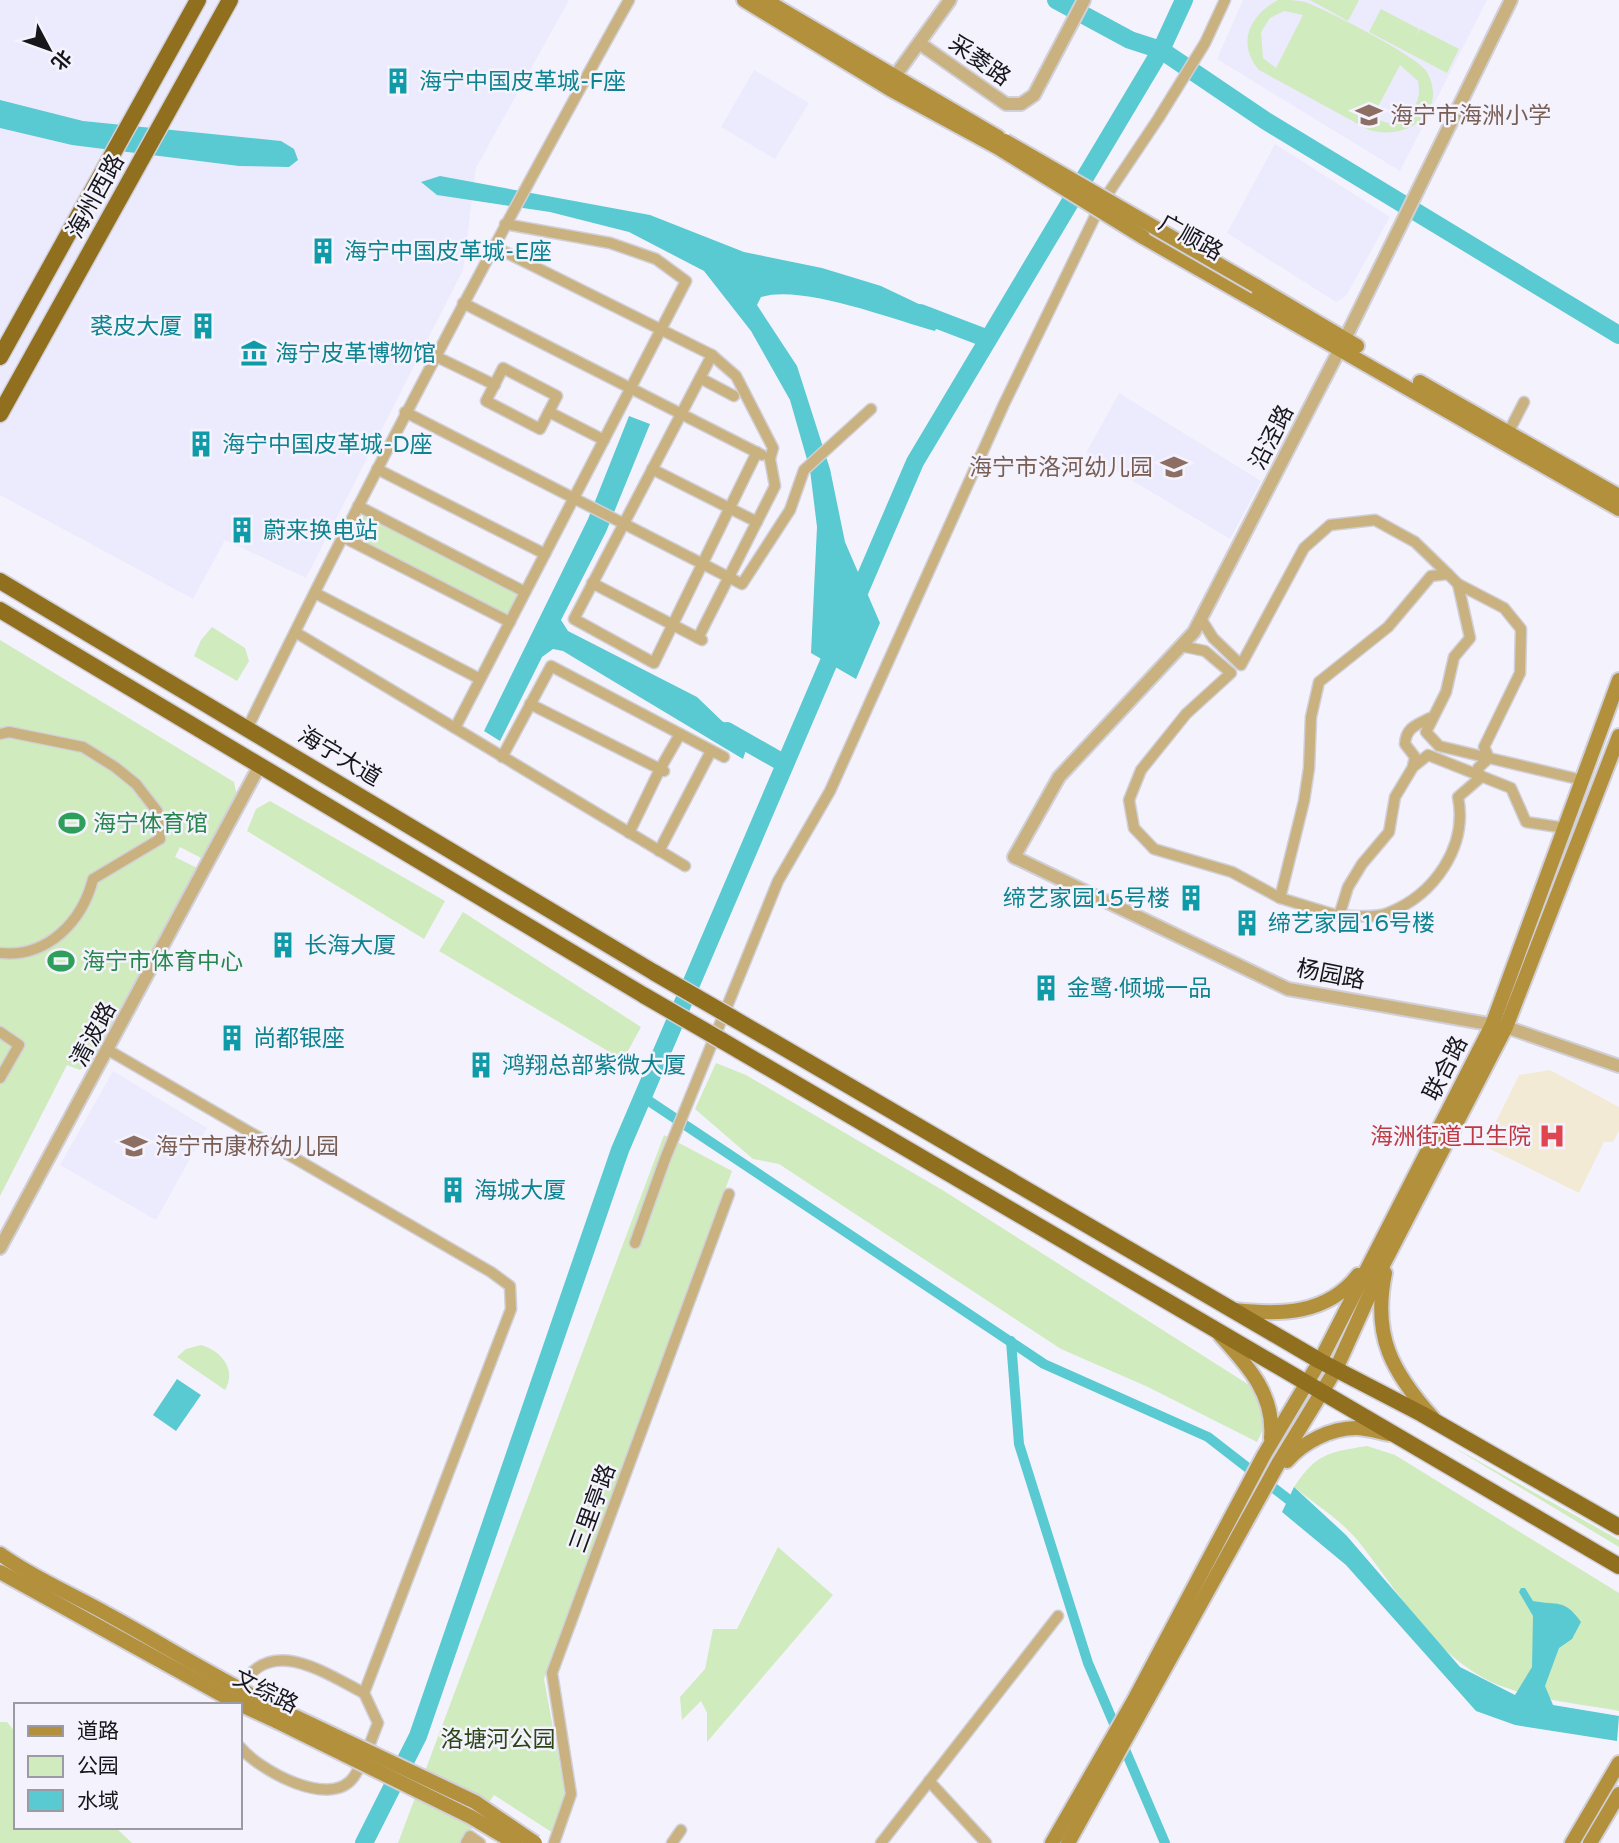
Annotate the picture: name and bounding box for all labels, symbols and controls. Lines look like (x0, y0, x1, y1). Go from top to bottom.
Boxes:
north arrow (14, 14, 84, 84)
street label: 采菱路 (943, 30, 1016, 92)
text: 北 (47, 45, 76, 74)
building icon: 海宁中国皮革城-F座 (383, 66, 413, 96)
place label: 海宁中国皮革城-F座 (419, 68, 626, 96)
school or university icon: 海宁市海洲小学 (1354, 100, 1384, 130)
place label: 海宁市海洲小学 (1390, 102, 1551, 130)
street label: 海州西路 (61, 149, 130, 244)
street label: 广顺路 (1154, 209, 1227, 267)
building icon: 海宁中国皮革城-E座 (308, 236, 338, 266)
place label: 海宁中国皮革城-E座 (344, 238, 552, 266)
building icon: 裘皮大厦 (188, 311, 218, 341)
place label: 裘皮大厦 (90, 313, 182, 341)
museum icon: 海宁皮革博物馆 (239, 338, 269, 368)
place label: 海宁皮革博物馆 (275, 340, 436, 368)
street label: 沿泾路 (1244, 400, 1300, 475)
building icon: 海宁中国皮革城-D座 (186, 429, 216, 459)
place label: 海宁中国皮革城-D座 (222, 431, 433, 459)
school or university icon: 海宁市洛河幼儿园 (1159, 452, 1189, 482)
place label: 海宁市洛河幼儿园 (969, 454, 1153, 482)
building icon: 蔚来换电站 (227, 515, 257, 545)
place label: 蔚来换电站 (263, 517, 378, 545)
street label: 海宁大道 (293, 721, 386, 793)
sports icon: 海宁体育馆 (57, 808, 87, 838)
place label: 海宁体育馆 (93, 810, 208, 838)
building icon: 缔艺家园15号楼 (1176, 883, 1206, 913)
place label: 缔艺家园15号楼 (1003, 885, 1170, 913)
building icon: 缔艺家园16号楼 (1232, 908, 1262, 938)
place label: 缔艺家园16号楼 (1268, 910, 1435, 938)
building icon: 长海大厦 (268, 930, 298, 960)
place label: 长海大厦 (304, 932, 396, 960)
sports icon: 海宁市体育中心 (46, 946, 76, 976)
place label: 海宁市体育中心 (82, 948, 243, 976)
street label: 杨园路 (1294, 955, 1367, 995)
building icon: 金鹭·倾城一品 (1031, 973, 1061, 1003)
place label: 金鹭·倾城一品 (1067, 975, 1211, 1003)
street label: 清波路 (65, 997, 122, 1072)
building icon: 尚都银座 (217, 1023, 247, 1053)
place label: 尚都银座 (253, 1025, 345, 1053)
street label: 联合路 (1418, 1031, 1474, 1106)
building icon: 鸿翔总部紫微大厦 (466, 1050, 496, 1080)
place label: 鸿翔总部紫微大厦 (502, 1052, 686, 1080)
hospital icon: 海洲街道卫生院 (1537, 1121, 1567, 1151)
place label: 海洲街道卫生院 (1370, 1123, 1531, 1151)
school or university icon: 海宁市康桥幼儿园 (119, 1131, 149, 1161)
place label: 海宁市康桥幼儿园 (155, 1133, 339, 1161)
building icon: 海城大厦 (438, 1175, 468, 1205)
place label: 海城大厦 (474, 1177, 566, 1205)
street label: 三里亭路 (564, 1460, 622, 1556)
street label: 文综路 (228, 1664, 303, 1720)
legend (14, 1703, 242, 1829)
text: 道路 (77, 1719, 119, 1744)
park label: 洛塘河公园 (441, 1726, 556, 1754)
text: 公园 (77, 1754, 119, 1779)
text: 水域 (77, 1789, 119, 1814)

